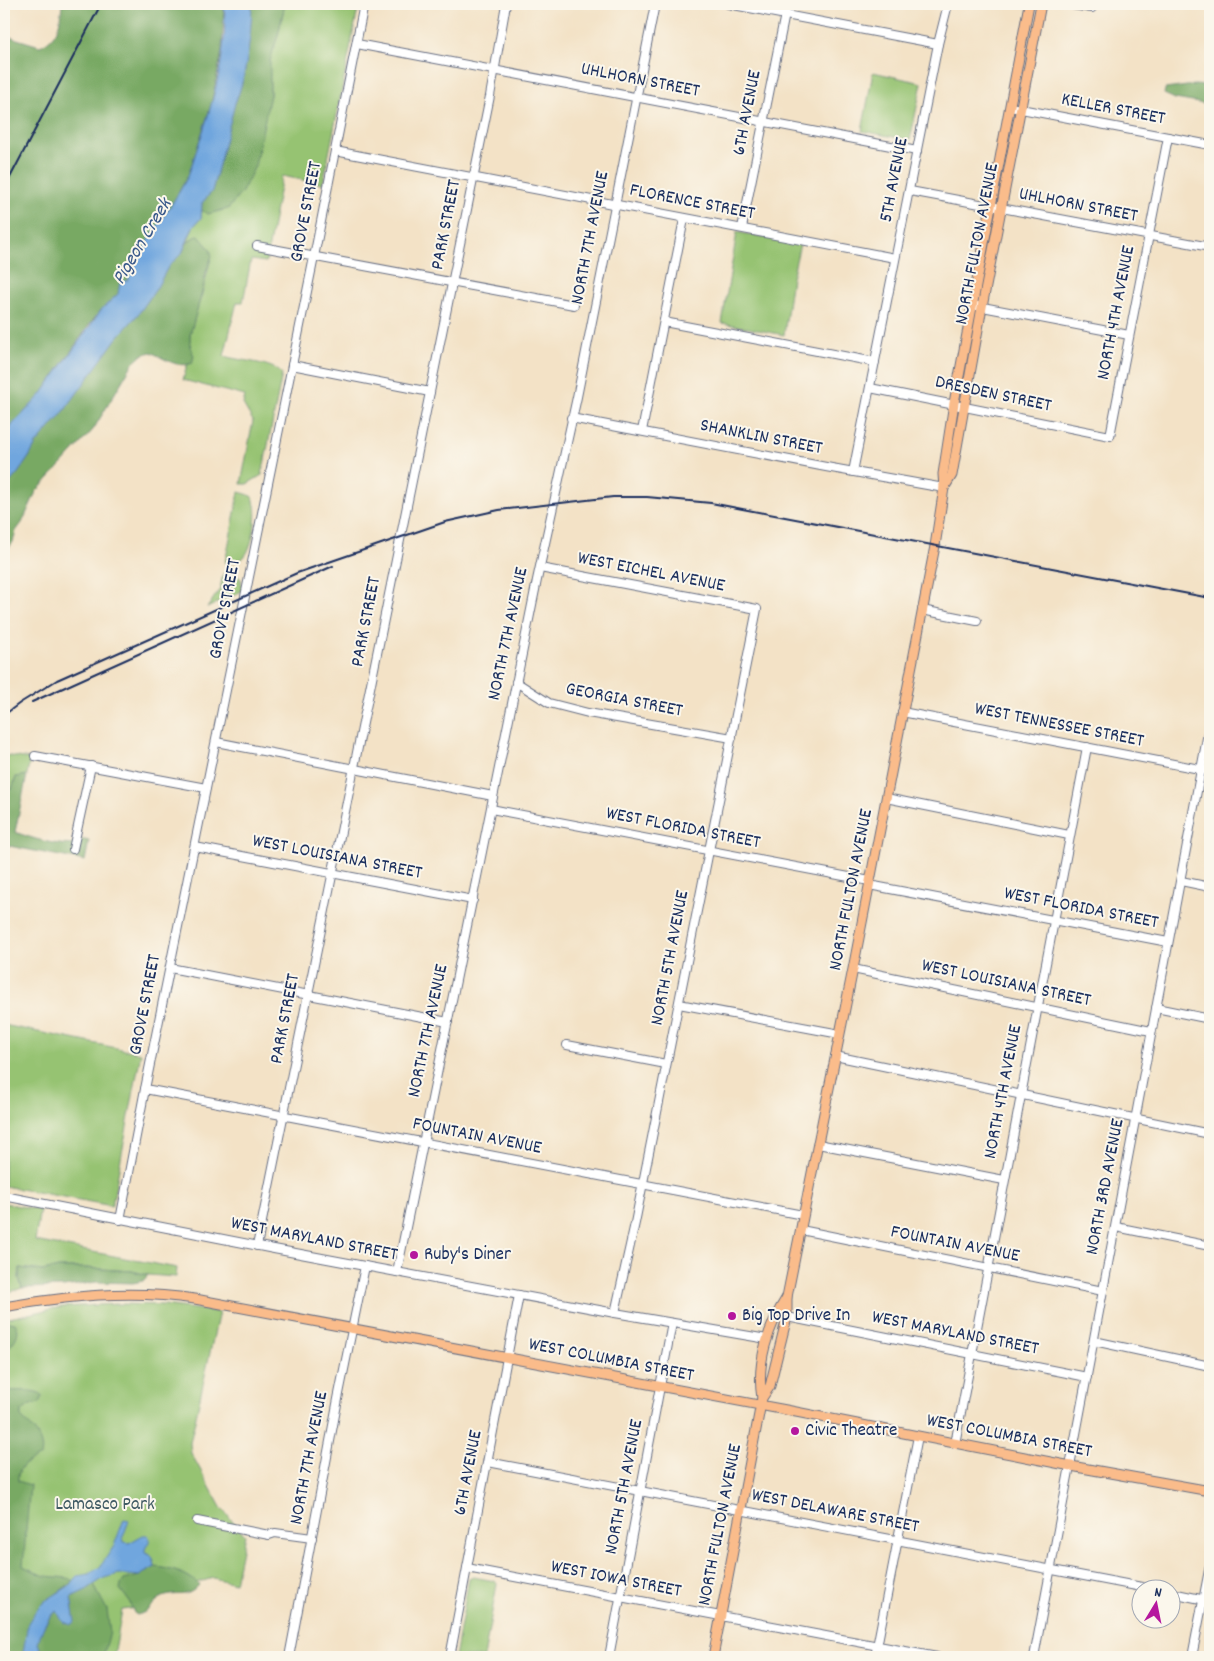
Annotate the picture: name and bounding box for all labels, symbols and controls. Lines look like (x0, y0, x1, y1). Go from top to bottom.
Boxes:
street label: UHLHORN STREET (578, 56, 702, 106)
street label: 6TH AVENUE (727, 68, 770, 158)
street label: KELLER STREET (1059, 87, 1168, 133)
street label: 5TH AVENUE (874, 135, 917, 225)
street label: GROVE STREET (284, 159, 330, 265)
street label: NORTH FULTON AVENUE (949, 160, 1007, 327)
street label: NORTH 7TH AVENUE (565, 169, 617, 307)
street label: PARK STREET (425, 177, 469, 272)
street label: FLORENCE STREET (627, 178, 757, 228)
street label: UHLHORN STREET (1016, 181, 1140, 231)
water label: Pigeon Creek (106, 192, 181, 290)
street label: NORTH 4TH AVENUE (1091, 243, 1143, 382)
street label: DRESDEN STREET (932, 369, 1054, 421)
street label: SHANKLIN STREET (697, 413, 825, 463)
street label: WEST EICHEL AVENUE (575, 545, 727, 601)
street label: GROVE STREET (203, 556, 249, 662)
street label: NORTH 7TH AVENUE (482, 565, 536, 703)
street label: PARK STREET (345, 574, 389, 669)
street label: GEORGIA STREET (563, 676, 685, 726)
street label: WEST TENNESSEE STREET (972, 696, 1146, 756)
street label: WEST FLORIDA STREET (603, 801, 763, 857)
street label: NORTH FULTON AVENUE (823, 806, 881, 973)
street label: WEST LOUISIANA STREET (250, 828, 425, 888)
street label: WEST FLORIDA STREET (1001, 881, 1161, 937)
street label: NORTH 5TH AVENUE (645, 888, 697, 1028)
street label: GROVE STREET (123, 952, 169, 1058)
street label: WEST LOUISIANA STREET (919, 953, 1094, 1015)
street label: NORTH 7TH AVENUE (402, 962, 456, 1100)
street label: PARK STREET (264, 971, 308, 1066)
street label: NORTH 4TH AVENUE (978, 1022, 1030, 1161)
street label: FOUNTAIN AVENUE (410, 1111, 544, 1163)
street label: NORTH 3RD AVENUE (1080, 1116, 1133, 1257)
street label: WEST MARYLAND STREET (228, 1211, 400, 1269)
street label: FOUNTAIN AVENUE (888, 1219, 1022, 1271)
place label: Ruby's Diner (424, 1242, 511, 1269)
marker: Ruby's Diner (408, 1249, 420, 1261)
place label: Big Top Drive In (742, 1303, 850, 1330)
street label: WEST MARYLAND STREET (869, 1305, 1041, 1363)
marker: Big Top Drive In (726, 1310, 738, 1322)
street label: WEST COLUMBIA STREET (526, 1332, 696, 1390)
street label: NORTH 7TH AVENUE (284, 1389, 336, 1527)
street label: WEST COLUMBIA STREET (924, 1408, 1094, 1466)
street label: NORTH 5TH AVENUE (599, 1417, 651, 1557)
place label: Civic Theatre (805, 1418, 897, 1445)
marker: Civic Theatre (789, 1425, 801, 1437)
street label: 6TH AVENUE (448, 1428, 491, 1518)
street label: NORTH FULTON AVENUE (692, 1441, 750, 1608)
street label: WEST DELAWARE STREET (749, 1483, 921, 1542)
park label: Lamasco Park (55, 1492, 155, 1519)
street label: WEST IOWA STREET (548, 1554, 684, 1606)
north arrow (1132, 1578, 1182, 1628)
text: N (1153, 1583, 1163, 1604)

